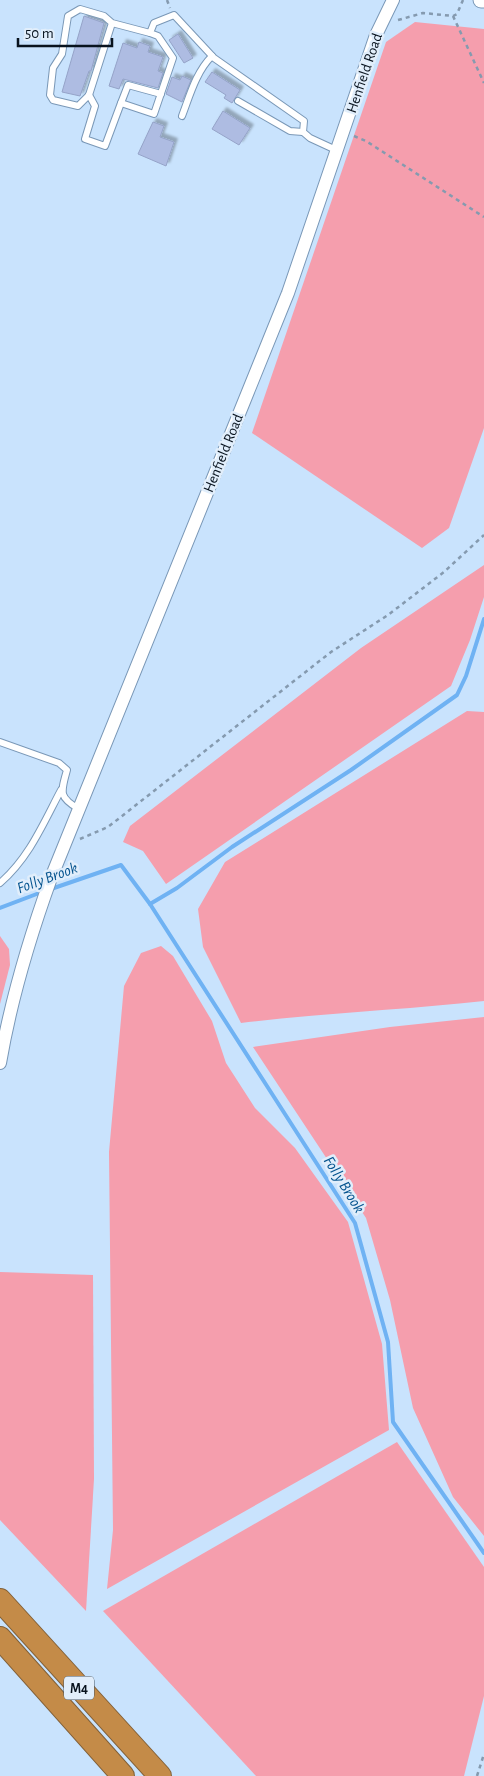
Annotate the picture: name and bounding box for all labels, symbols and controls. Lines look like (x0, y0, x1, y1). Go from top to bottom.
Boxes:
scale bar (18, 15, 111, 47)
text: 50 m (25, 26, 54, 41)
street label: Henfield Road (344, 31, 385, 115)
street label: Henfield Road (201, 411, 246, 495)
water label: Folly Brook (15, 860, 80, 896)
water label: Folly Brook (321, 1153, 368, 1216)
road number: M4 (64, 1676, 94, 1700)

